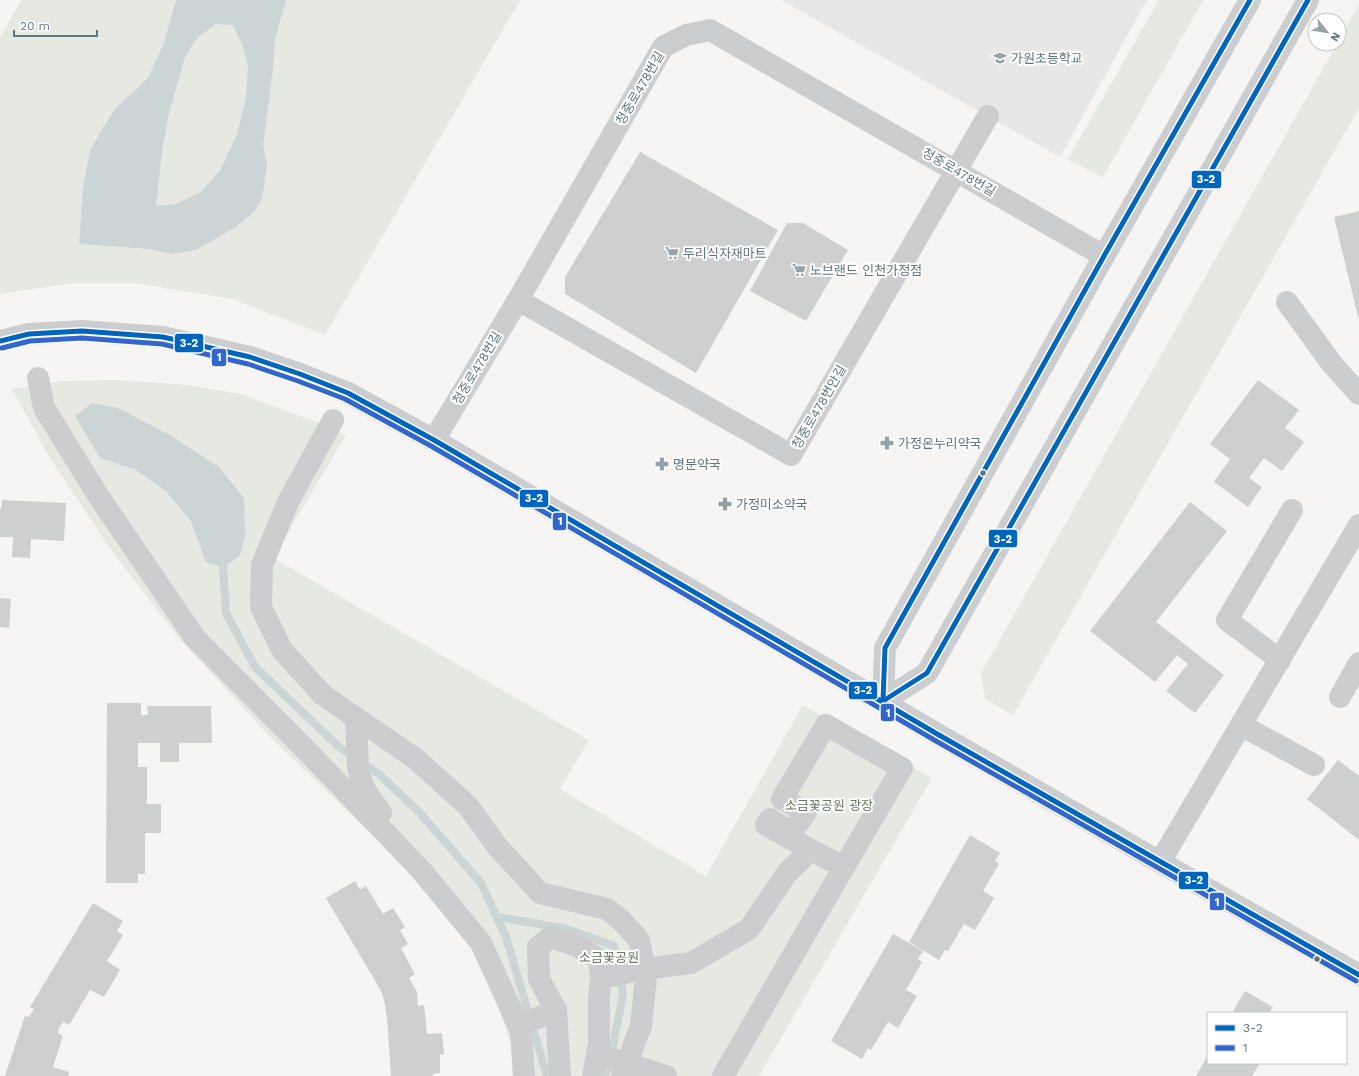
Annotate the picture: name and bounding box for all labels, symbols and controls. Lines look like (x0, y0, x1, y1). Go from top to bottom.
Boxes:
scale bar (14, 12, 97, 38)
north arrow (1307, 12, 1347, 52)
text: 20 m (20, 19, 50, 33)
text: N (1328, 30, 1343, 44)
street label: 청중로478번길 (613, 49, 667, 127)
school or university icon: 가원초등학교 (992, 50, 1008, 66)
place label: 가원초등학교 (1011, 51, 1083, 66)
street label: 청중로478번길 (920, 145, 998, 199)
line badge: 3-2 (1191, 170, 1222, 189)
text: 3-2 (1197, 173, 1216, 186)
supermarket icon: 두리식자재마트 (664, 245, 680, 261)
place label: 두리식자재마트 (683, 246, 767, 261)
supermarket icon: 노브랜드 인천가정점 (791, 262, 807, 278)
place label: 노브랜드 인천가정점 (810, 263, 922, 278)
street label: 청중로478번길 (449, 329, 505, 407)
line badge: 3-2 (174, 333, 204, 353)
text: 3-2 (180, 337, 199, 350)
line badge: 1 (211, 348, 227, 367)
text: 1 (217, 351, 221, 364)
street label: 청중로478번안길 (789, 362, 849, 452)
pharmacy icon: 가정온누리약국 (879, 435, 895, 451)
place label: 가정온누리약국 (898, 436, 982, 451)
pharmacy icon: 명문약국 (654, 456, 670, 472)
place label: 명문약국 (673, 457, 721, 472)
unlabelled marker (978, 468, 988, 478)
line badge: 3-2 (519, 489, 549, 508)
text: 3-2 (525, 492, 544, 505)
pharmacy icon: 가정미소약국 (717, 496, 733, 512)
place label: 가정미소약국 (736, 497, 808, 512)
line badge: 1 (552, 512, 567, 531)
text: 1 (558, 515, 562, 528)
line badge: 3-2 (988, 529, 1018, 548)
text: 3-2 (994, 533, 1013, 546)
line badge: 3-2 (848, 681, 878, 700)
text: 3-2 (854, 684, 873, 697)
line badge: 1 (880, 703, 895, 722)
text: 1 (886, 707, 890, 720)
park label: 소금꽃공원 광장 (785, 798, 873, 813)
line badge: 3-2 (1178, 871, 1209, 890)
text: 3-2 (1185, 874, 1204, 887)
line badge: 1 (1209, 892, 1225, 911)
text: 1 (1215, 896, 1219, 909)
park label: 소금꽃공원 (579, 950, 639, 965)
unlabelled marker (1312, 954, 1322, 964)
legend (1207, 1012, 1347, 1064)
text: 3-2 (1243, 1021, 1263, 1035)
text: 1 (1243, 1041, 1248, 1055)

